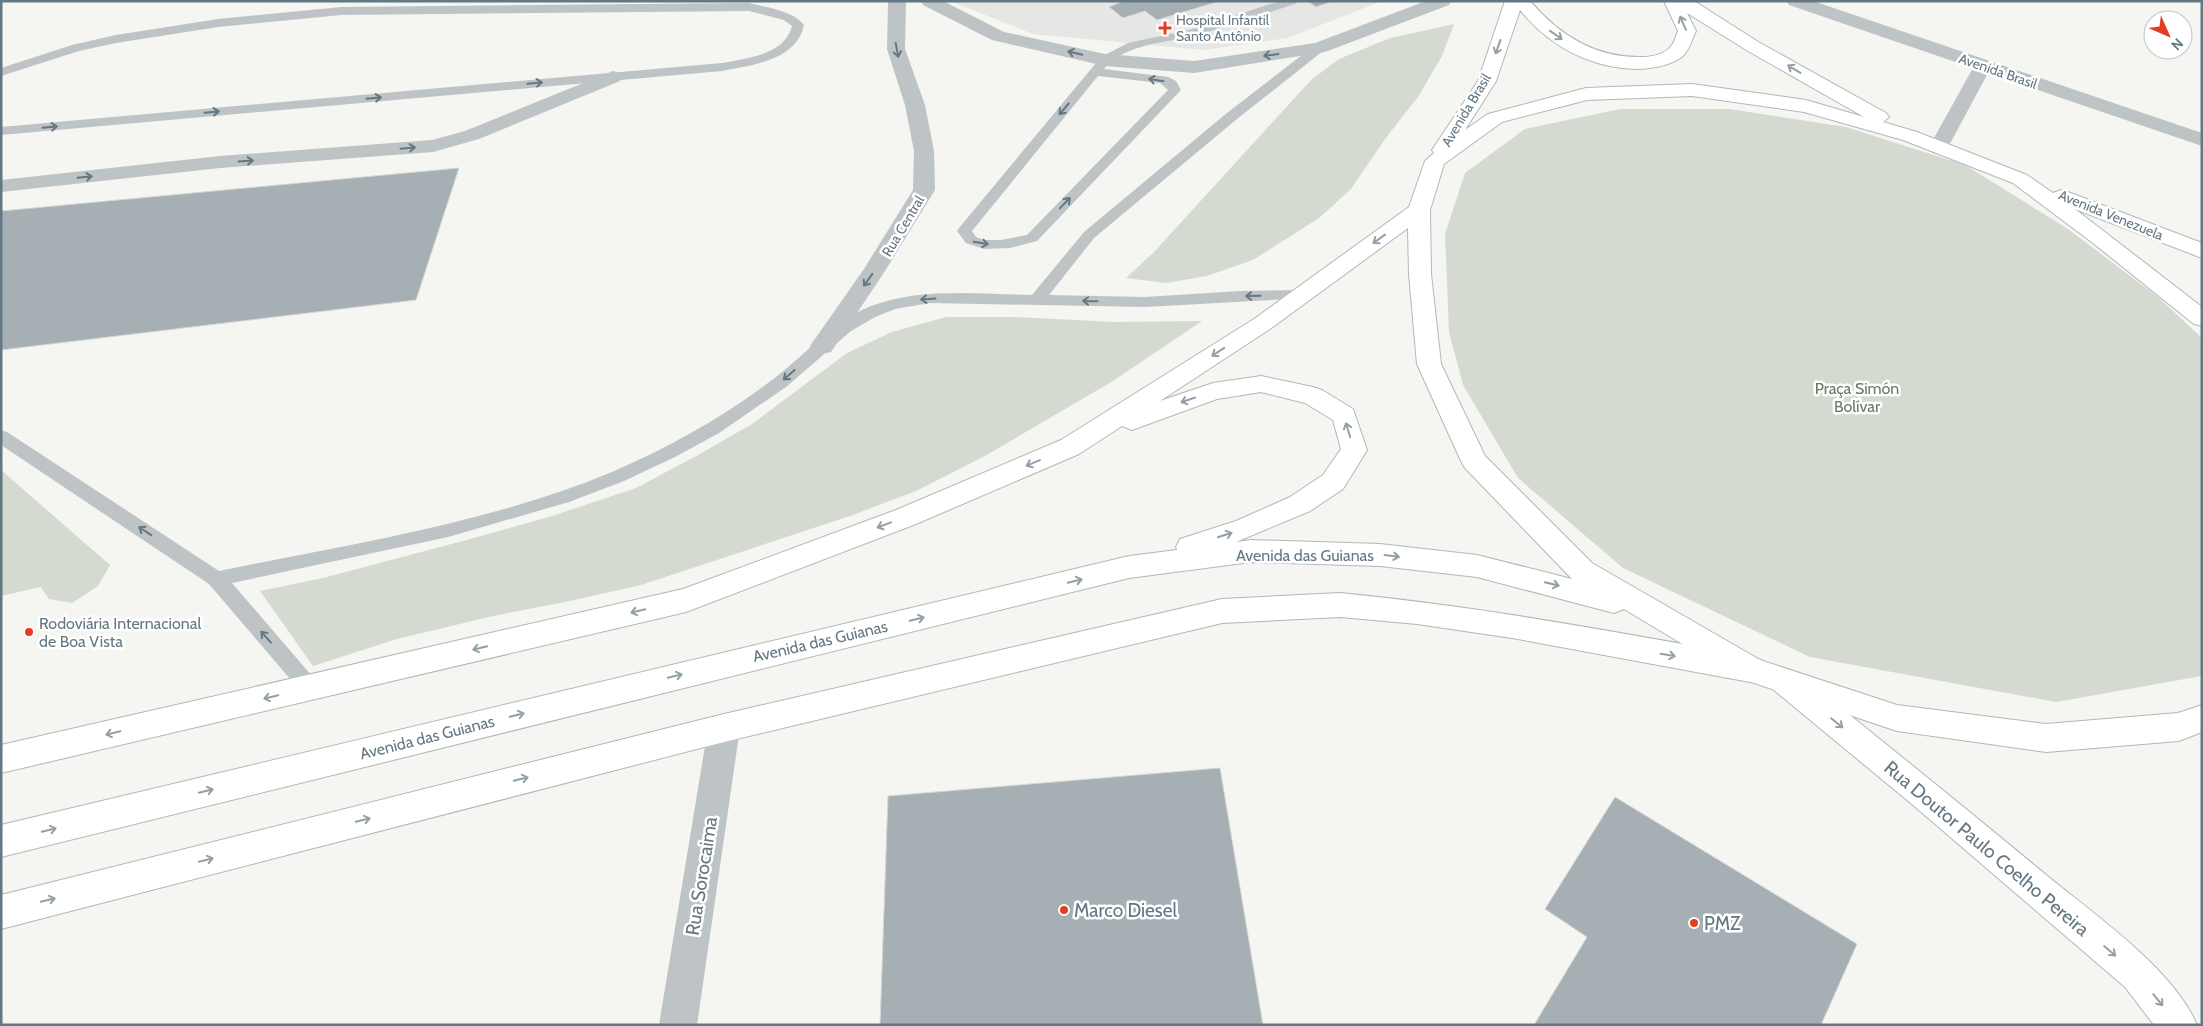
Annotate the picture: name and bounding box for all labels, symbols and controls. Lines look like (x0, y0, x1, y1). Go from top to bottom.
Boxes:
north arrow (2143, 10, 2193, 60)
place label: Hospital Infantil Santo Antônio (1176, 11, 1270, 45)
one-way arrow (1678, 16, 1687, 31)
marker: Hospital Infantil Santo Antônio (1158, 21, 1172, 35)
one-way arrow (1549, 30, 1563, 40)
text: N (2167, 34, 2187, 54)
one-way arrow (1493, 39, 1502, 55)
one-way arrow (893, 41, 903, 57)
one-way arrow (1068, 48, 1084, 57)
street label: Avenida Brasil (1956, 49, 2040, 93)
one-way arrow (1263, 50, 1279, 60)
one-way arrow (1787, 64, 1801, 74)
street label: Avenida Brasil (1437, 70, 1495, 150)
one-way arrow (1148, 74, 1164, 84)
one-way arrow (527, 79, 543, 88)
one-way arrow (365, 93, 381, 103)
one-way arrow (1059, 103, 1070, 116)
one-way arrow (203, 107, 219, 117)
one-way arrow (42, 122, 58, 131)
one-way arrow (400, 143, 416, 153)
one-way arrow (238, 156, 254, 165)
one-way arrow (76, 172, 92, 182)
street label: Avenida Venezuela (2056, 186, 2166, 244)
street label: Rua Central (878, 192, 929, 260)
one-way arrow (1059, 197, 1071, 209)
one-way arrow (1372, 234, 1386, 244)
one-way arrow (972, 238, 988, 248)
one-way arrow (863, 273, 873, 287)
one-way arrow (1245, 291, 1261, 301)
one-way arrow (920, 294, 936, 304)
one-way arrow (1083, 296, 1099, 306)
one-way arrow (1211, 348, 1225, 358)
one-way arrow (783, 369, 796, 381)
park label: Praça Simón Bolívar (1815, 379, 1899, 416)
one-way arrow (1181, 396, 1197, 405)
one-way arrow (1343, 422, 1353, 438)
one-way arrow (1026, 458, 1041, 468)
one-way arrow (876, 521, 892, 530)
one-way arrow (138, 526, 152, 536)
one-way arrow (1217, 530, 1232, 539)
street label: Avenida das Guianas (1236, 546, 1374, 565)
one-way arrow (1384, 551, 1400, 561)
one-way arrow (1066, 576, 1082, 585)
one-way arrow (1543, 580, 1559, 589)
one-way arrow (631, 607, 647, 616)
place label: Rodoviária Internacional de Boa Vista (39, 614, 201, 651)
one-way arrow (908, 614, 924, 623)
street label: Avenida das Guianas (751, 617, 890, 666)
marker: Rodoviária Internacional de Boa Vista (23, 626, 35, 638)
one-way arrow (261, 631, 272, 644)
one-way arrow (473, 644, 489, 653)
one-way arrow (1660, 651, 1676, 661)
one-way arrow (667, 671, 683, 680)
one-way arrow (263, 693, 279, 702)
one-way arrow (509, 710, 525, 719)
street label: Avenida das Guianas (358, 712, 497, 763)
one-way arrow (1830, 718, 1843, 729)
one-way arrow (105, 729, 121, 738)
street label: Rua Doutor Paulo Coelho Pereira (1880, 756, 2094, 941)
one-way arrow (512, 774, 528, 784)
one-way arrow (198, 786, 214, 795)
one-way arrow (355, 814, 371, 824)
street label: Rua Sorocaima (681, 815, 722, 937)
one-way arrow (40, 825, 56, 834)
one-way arrow (197, 855, 213, 864)
one-way arrow (40, 895, 56, 904)
place label: Marco Diesel (1074, 899, 1177, 922)
marker: Marco Diesel (1058, 904, 1070, 916)
place label: PMZ (1704, 912, 1741, 935)
marker: PMZ (1688, 917, 1700, 929)
one-way arrow (2103, 945, 2116, 956)
one-way arrow (2153, 993, 2164, 1006)

